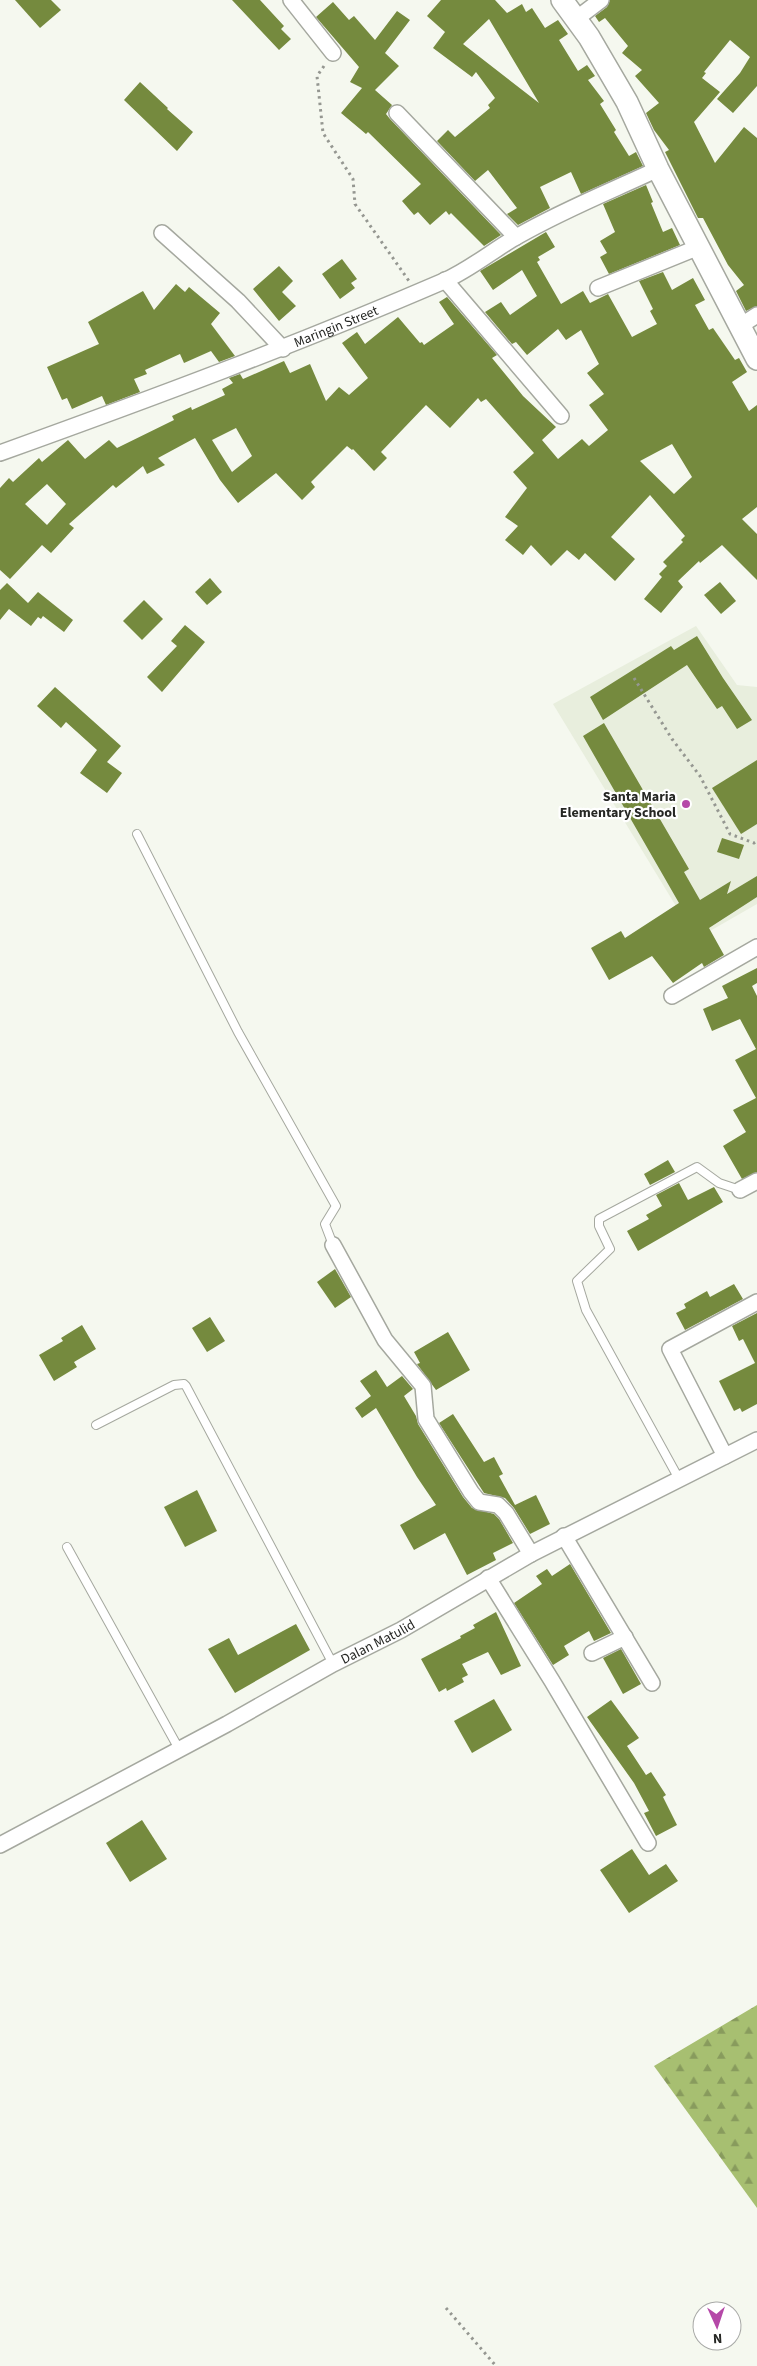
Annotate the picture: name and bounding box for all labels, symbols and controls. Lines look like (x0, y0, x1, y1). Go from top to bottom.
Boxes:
street label: Maringin Street (291, 301, 382, 353)
place label: Santa Maria Elementary School (560, 787, 676, 823)
marker: Santa Maria Elementary School (680, 798, 692, 810)
street label: Dalan Matulid (337, 1615, 419, 1670)
north arrow (692, 2301, 742, 2351)
text: N (712, 2328, 723, 2348)

